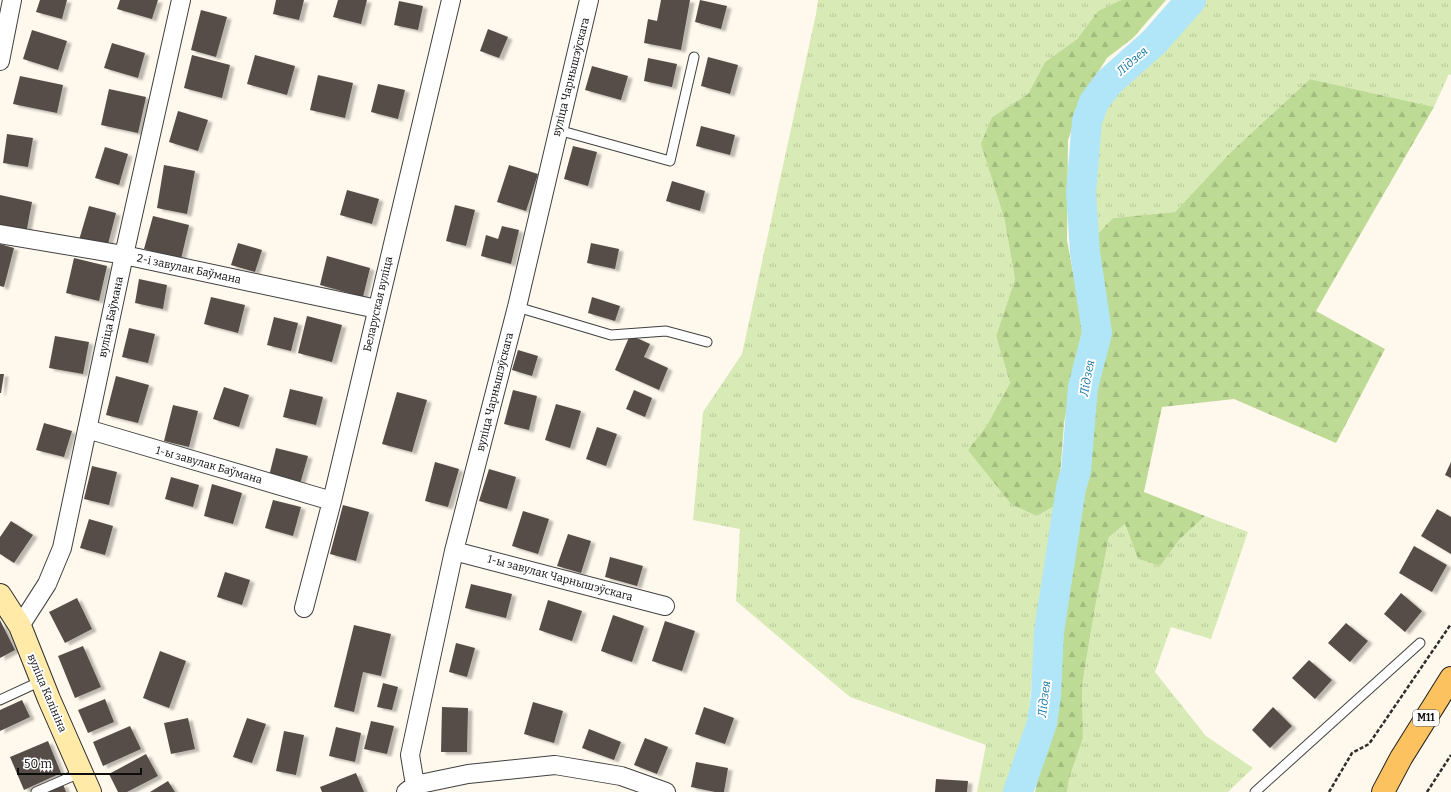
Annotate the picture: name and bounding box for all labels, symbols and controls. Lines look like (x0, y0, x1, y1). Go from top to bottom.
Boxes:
street label: вуліца Чарнышэўскага (550, 16, 592, 138)
water label: Лідзея (1113, 44, 1150, 79)
street label: 2-і завулак Баўмана (136, 252, 242, 286)
street label: Беларуская вуліца (361, 255, 395, 353)
street label: вуліца Баўмана (96, 275, 126, 359)
street label: вуліца Чарнышэўскага (474, 331, 516, 453)
water label: Лідзея (1076, 359, 1097, 398)
street label: 1-ы завулак Баўмана (154, 444, 264, 486)
street label: 1-ы завулак Чарнышэўскага (486, 552, 634, 604)
street label: вуліца Калініна (25, 652, 69, 734)
water label: Лідзея (1035, 680, 1053, 719)
road number: М11 (1413, 710, 1439, 726)
scale bar (18, 750, 141, 776)
text: 50 m (24, 757, 53, 771)

